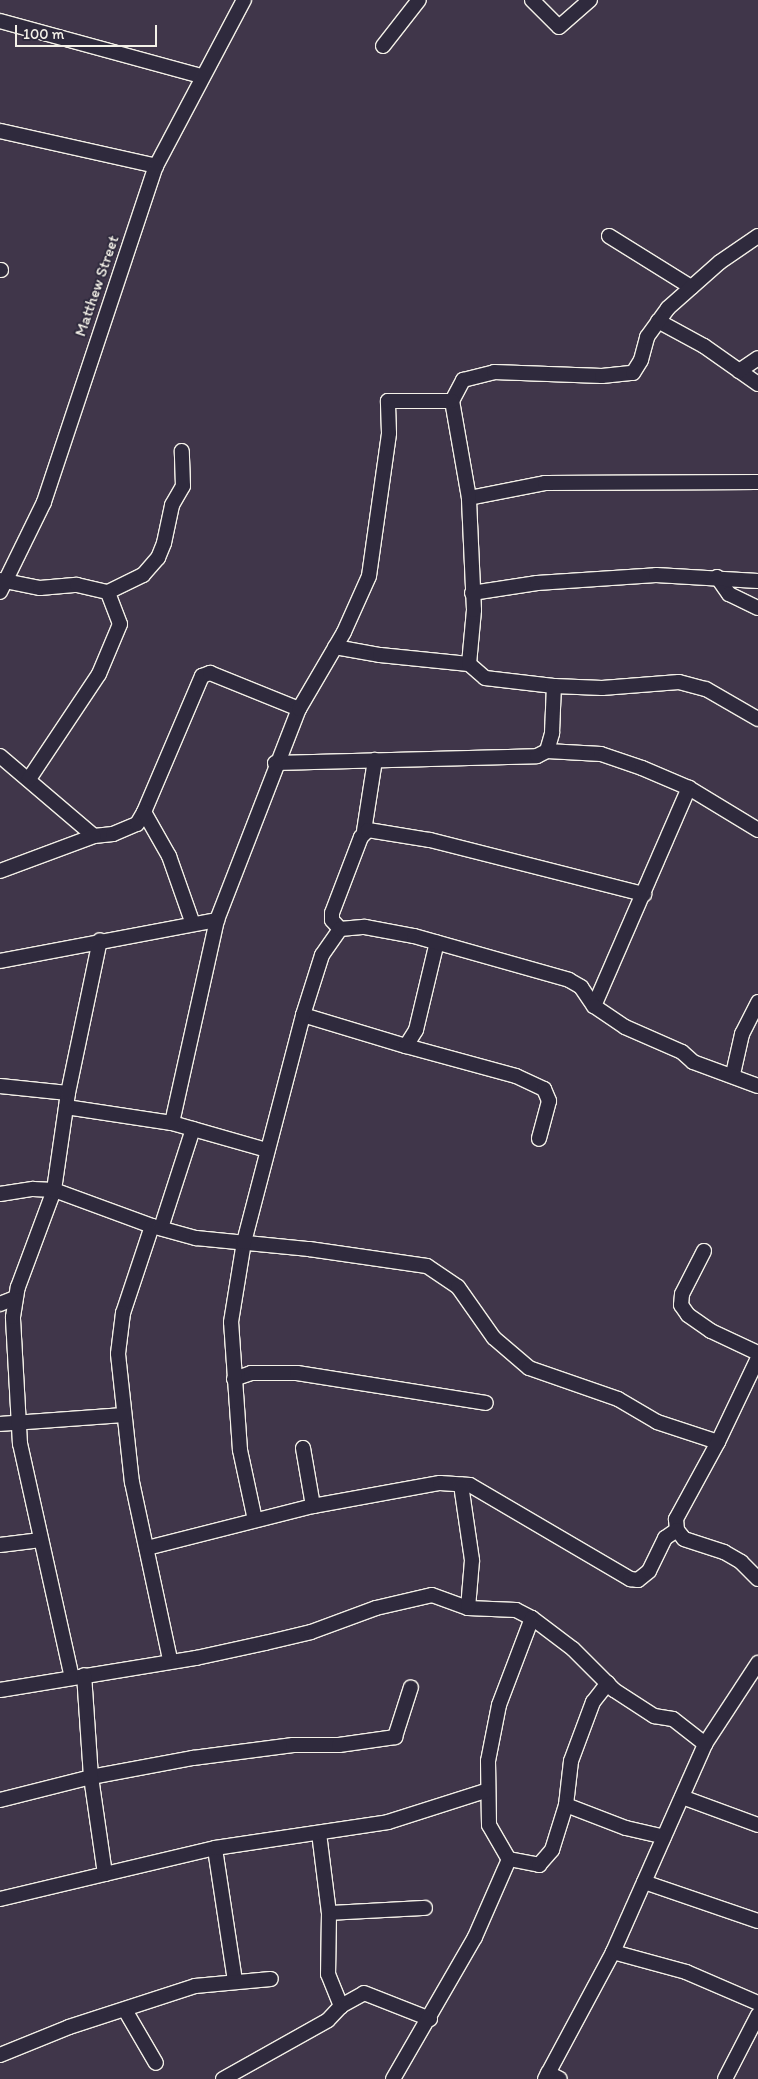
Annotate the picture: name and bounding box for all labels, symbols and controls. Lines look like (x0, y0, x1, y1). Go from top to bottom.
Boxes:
scale bar (18, 15, 160, 47)
text: 100 m (23, 25, 64, 43)
street label: Matthew Street (71, 233, 123, 339)

